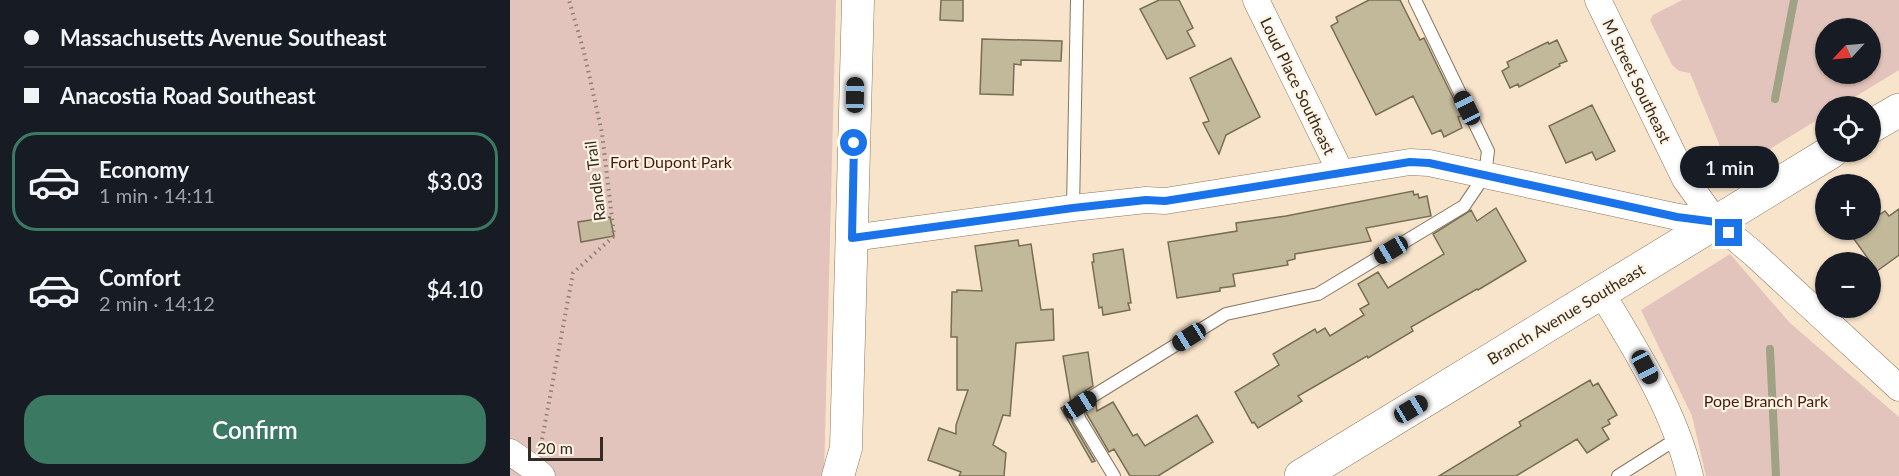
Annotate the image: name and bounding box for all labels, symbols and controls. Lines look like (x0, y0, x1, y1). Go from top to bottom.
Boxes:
street label: Loud Place Southeast (1257, 14, 1340, 158)
street label: M Street Southeast (1599, 16, 1676, 146)
north arrow (1815, 18, 1881, 84)
map controls (1815, 18, 1881, 318)
text: Massachusetts Avenue Southeast (60, 24, 386, 51)
car (846, 77, 864, 113)
text: Anacostia Road Southeast (60, 82, 316, 109)
car (1451, 88, 1483, 128)
button: locate (1815, 96, 1881, 162)
route start (840, 129, 867, 156)
street label: Randle Trail (580, 140, 609, 222)
callout: 1 min (1680, 146, 1778, 188)
park label: Fort Dupont Park (610, 152, 733, 171)
icon: car (27, 155, 81, 209)
text: 1 min (1705, 155, 1754, 179)
text: Economy (99, 156, 189, 183)
text: $3.03 (427, 168, 483, 195)
button: + (1815, 174, 1881, 240)
text: 1 min · 14:11 (99, 183, 215, 207)
route end (1715, 219, 1742, 246)
car (1371, 233, 1411, 267)
button: − (1815, 252, 1881, 318)
street label: Branch Avenue Southeast (1484, 259, 1648, 368)
icon: car (27, 263, 81, 317)
text: Comfort (99, 264, 181, 291)
text: $4.10 (427, 276, 483, 303)
text: 2 min · 14:12 (99, 291, 215, 315)
car (1169, 320, 1209, 354)
car (1629, 347, 1661, 387)
car (1060, 388, 1100, 422)
park label: Pope Branch Park (1704, 391, 1829, 410)
car (1391, 392, 1431, 426)
button: Confirm (24, 395, 486, 464)
scale bar (528, 434, 603, 462)
text: 20 m (537, 438, 573, 457)

